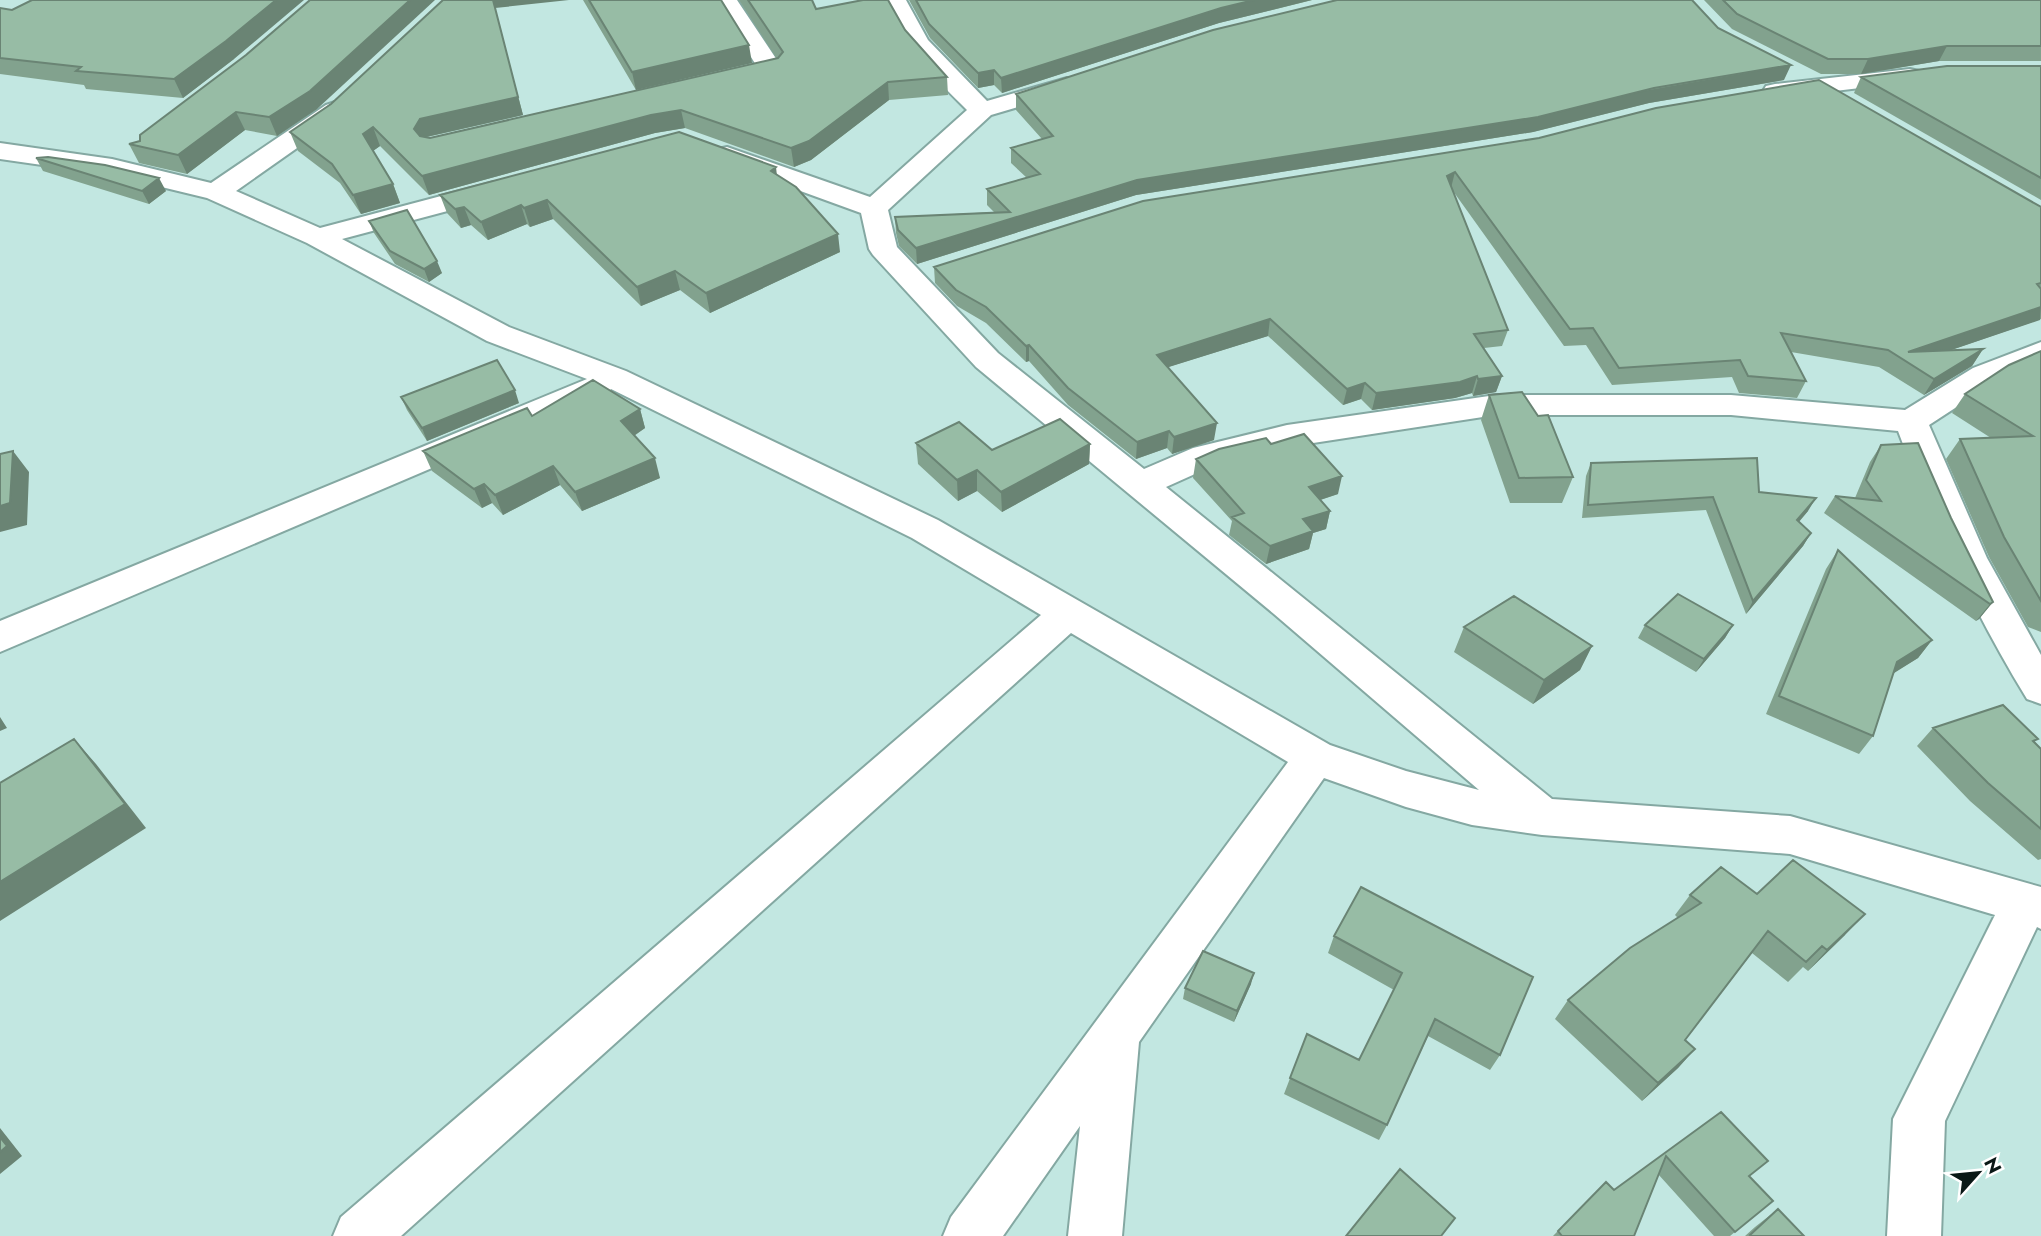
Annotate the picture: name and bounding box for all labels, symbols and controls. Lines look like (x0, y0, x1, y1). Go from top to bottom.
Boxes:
north arrow (1943, 1138, 2013, 1208)
text: N (1977, 1153, 2008, 1178)

